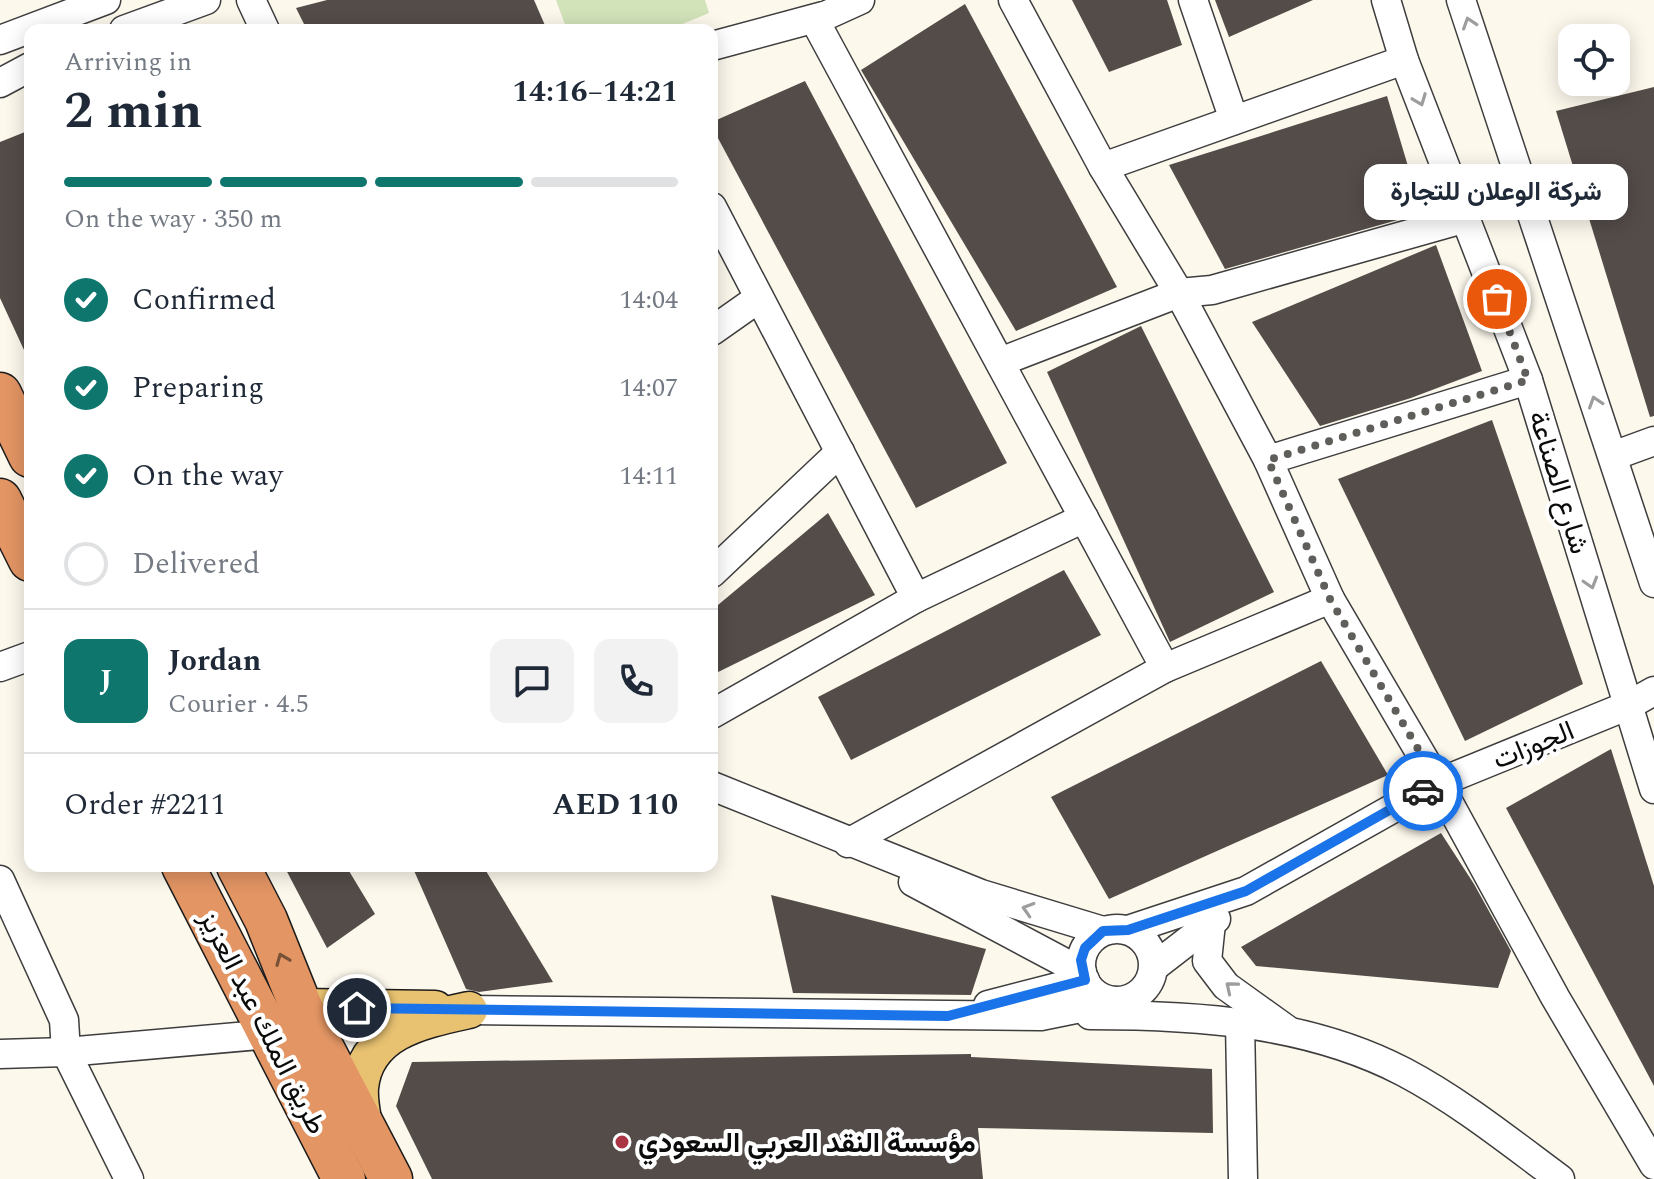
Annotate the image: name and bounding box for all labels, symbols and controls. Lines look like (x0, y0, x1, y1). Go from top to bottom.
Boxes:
one-way arrow (1462, 17, 1478, 31)
map controls (1558, 24, 1630, 96)
button: locate (1558, 24, 1630, 96)
text: Arriving in (64, 42, 192, 82)
text: 14:16–14:21 (512, 69, 678, 115)
text: 2 min (64, 72, 202, 151)
one-way arrow (1410, 92, 1427, 106)
callout: شركة الوعلان للتجارة (1365, 163, 1629, 219)
text: شركة الوعلان للتجارة (1390, 172, 1602, 212)
text: On the way · 350 m (64, 199, 282, 239)
pin (1463, 265, 1531, 333)
text: Confirmed (132, 277, 276, 323)
icon: bag (1475, 277, 1519, 321)
icon: check (64, 278, 108, 322)
text: 14:04 (619, 280, 678, 320)
text: Preparing (132, 365, 264, 411)
icon: check (64, 366, 108, 410)
text: 14:07 (619, 368, 678, 408)
one-way arrow (1589, 396, 1605, 410)
street label: شارع الصناعة (1516, 405, 1601, 559)
text: On the way (132, 453, 283, 499)
icon: check (64, 454, 108, 498)
text: 14:11 (619, 456, 678, 496)
text: Delivered (132, 541, 260, 587)
one-way arrow (1582, 575, 1598, 589)
text: Jordan (168, 638, 261, 684)
button: chat (490, 639, 574, 723)
button: phone (594, 639, 678, 723)
text: J (100, 658, 112, 704)
text: Courier · 4.5 (168, 684, 309, 724)
street label: الجوزات (1486, 710, 1581, 781)
courier (1383, 751, 1463, 831)
icon: car (1401, 769, 1445, 813)
text: Order #2211 (64, 782, 226, 828)
text: AED 110 (552, 782, 678, 828)
street label: طريق الملك عبد العزيز (187, 902, 338, 1142)
one-way arrow (1022, 902, 1036, 918)
one-way arrow (275, 953, 291, 967)
pin (323, 974, 391, 1042)
one-way arrow (1225, 983, 1240, 997)
icon: home (335, 986, 379, 1030)
place label: مؤسسة النقد العربي السعودي (638, 1122, 976, 1166)
marker: مؤسسة النقد العربي السعودي (613, 1133, 631, 1151)

